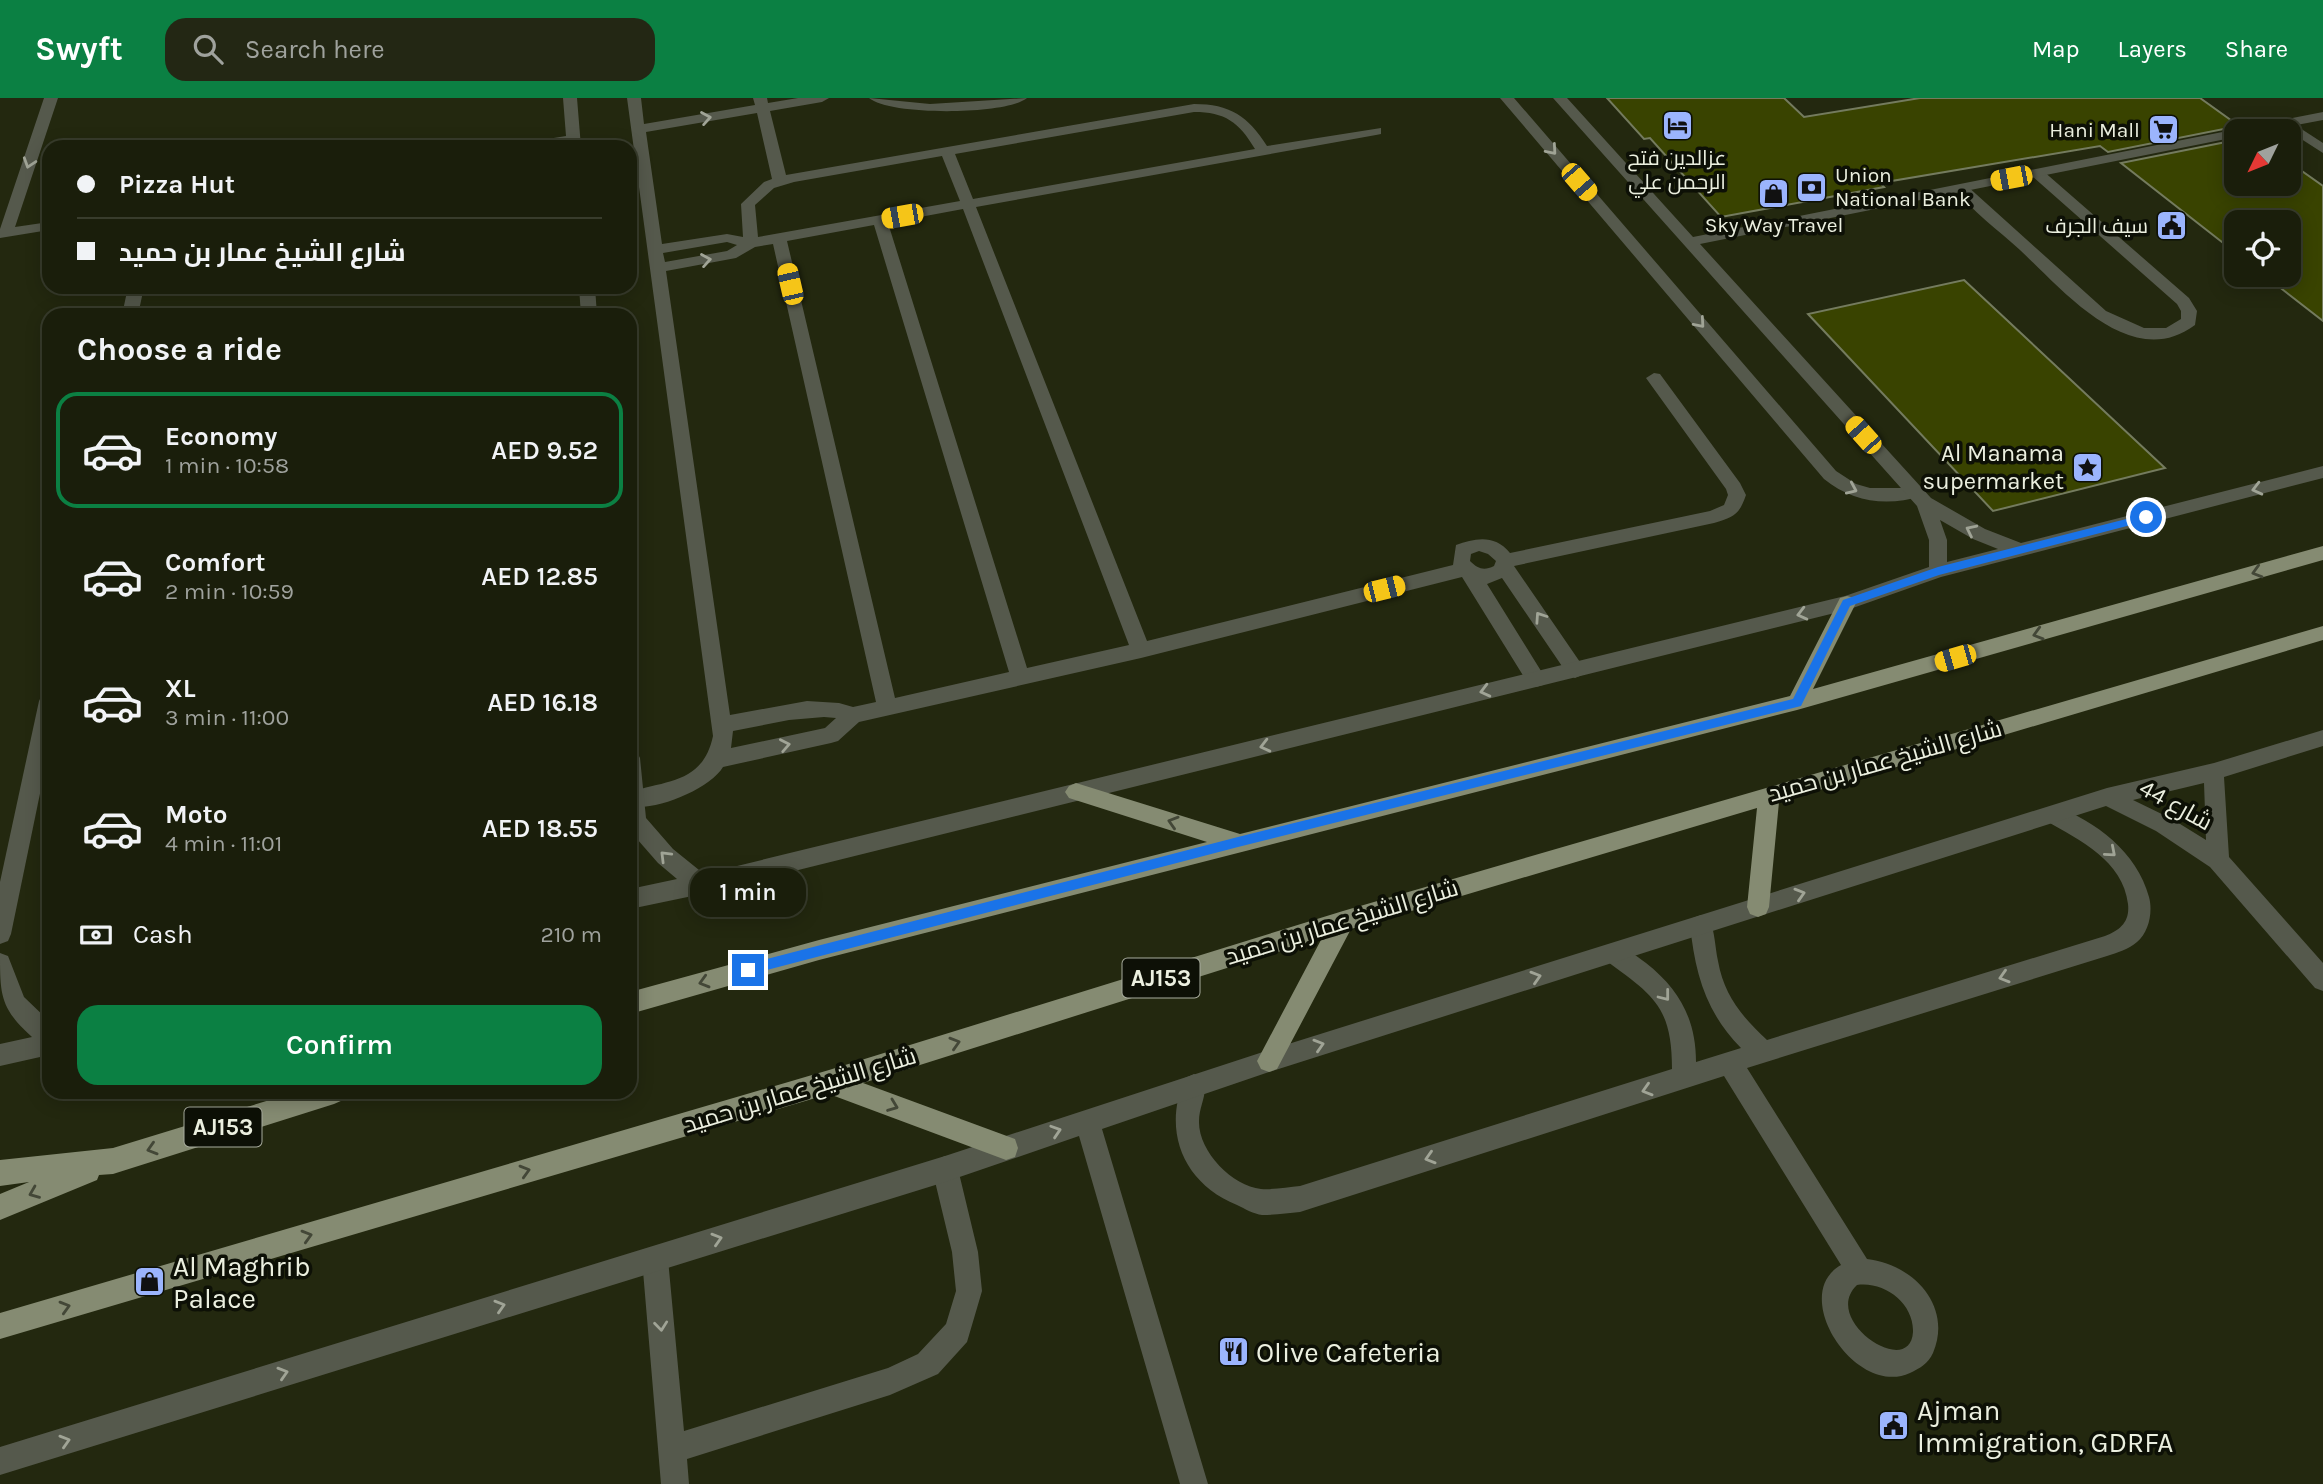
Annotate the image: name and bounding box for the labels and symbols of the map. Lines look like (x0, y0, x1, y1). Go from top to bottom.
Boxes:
hotel icon: عزالدين فتح الرحمن علي (1660, 109, 1694, 143)
one-way arrow (700, 111, 712, 126)
supermarket icon: Hani Mall (2146, 113, 2180, 147)
place label: Hani Mall (2049, 118, 2140, 142)
north arrow (2224, 119, 2301, 196)
one-way arrow (1544, 142, 1556, 155)
place label: عزالدين فتح الرحمن علي (1628, 146, 1726, 198)
one-way arrow (23, 156, 37, 168)
car (1558, 159, 1601, 205)
place label: Union National Bank (1835, 163, 1971, 211)
car (1989, 164, 2034, 192)
bank icon: Union National Bank (1795, 170, 1829, 204)
shop icon: Sky Way Travel (1757, 176, 1791, 210)
car (880, 202, 925, 230)
public building icon: سيف الجرف (2154, 209, 2188, 243)
place label: Sky Way Travel (1705, 213, 1843, 237)
place label: سيف الجرف (2045, 214, 2148, 238)
one-way arrow (700, 253, 712, 268)
car (776, 261, 805, 307)
one-way arrow (1692, 314, 1704, 327)
car (1842, 412, 1885, 458)
place label: Al Manama supermarket (1923, 439, 2064, 495)
place icon: Al Manama supermarket (2070, 450, 2104, 484)
one-way arrow (1845, 481, 1858, 495)
one-way arrow (2251, 481, 2263, 495)
route start (2130, 501, 2162, 533)
one-way arrow (1966, 524, 1978, 538)
one-way arrow (2252, 564, 2264, 578)
car (1362, 574, 1407, 604)
one-way arrow (1796, 606, 1808, 620)
one-way arrow (1535, 612, 1548, 625)
one-way arrow (2033, 626, 2045, 640)
car (1932, 642, 1979, 674)
one-way arrow (1479, 683, 1491, 697)
street label: شارع الشيخ عمار بن حميد (1765, 714, 2005, 810)
one-way arrow (1259, 738, 1271, 752)
one-way arrow (779, 739, 791, 754)
street label: شارع 44 (2134, 774, 2217, 838)
one-way arrow (1167, 816, 1179, 831)
one-way arrow (2103, 844, 2116, 856)
one-way arrow (661, 852, 674, 865)
callout: 1 min (690, 868, 806, 918)
street label: شارع الشيخ عمار بن حميد (1222, 873, 1462, 973)
one-way arrow (1793, 888, 1805, 902)
route end (732, 954, 764, 986)
road number: AJ153 (1122, 958, 1200, 998)
one-way arrow (1999, 969, 2011, 984)
one-way arrow (1530, 971, 1542, 986)
one-way arrow (698, 973, 710, 988)
one-way arrow (1656, 989, 1669, 1001)
one-way arrow (948, 1036, 960, 1051)
one-way arrow (1313, 1039, 1325, 1054)
street label: شارع الشيخ عمار بن حميد (680, 1041, 920, 1141)
one-way arrow (1641, 1081, 1653, 1096)
one-way arrow (887, 1098, 899, 1112)
road number: AJ153 (184, 1108, 262, 1146)
one-way arrow (1050, 1125, 1062, 1140)
one-way arrow (146, 1141, 158, 1155)
one-way arrow (1424, 1150, 1437, 1164)
one-way arrow (519, 1165, 531, 1180)
one-way arrow (28, 1185, 41, 1199)
one-way arrow (301, 1229, 313, 1244)
one-way arrow (711, 1233, 723, 1248)
place label: Al Maghrib Palace (173, 1250, 310, 1315)
shop icon: Al Maghrib Palace (133, 1265, 167, 1299)
one-way arrow (59, 1300, 71, 1315)
one-way arrow (494, 1300, 506, 1315)
one-way arrow (653, 1321, 668, 1332)
restaurant icon: Olive Cafeteria (1216, 1335, 1250, 1369)
place label: Olive Cafeteria (1256, 1336, 1441, 1369)
one-way arrow (276, 1367, 288, 1382)
place label: Ajman Immigration, GDRFA (1917, 1394, 2173, 1459)
public building icon: Ajman Immigration, GDRFA (1877, 1409, 1911, 1443)
one-way arrow (59, 1434, 71, 1449)

